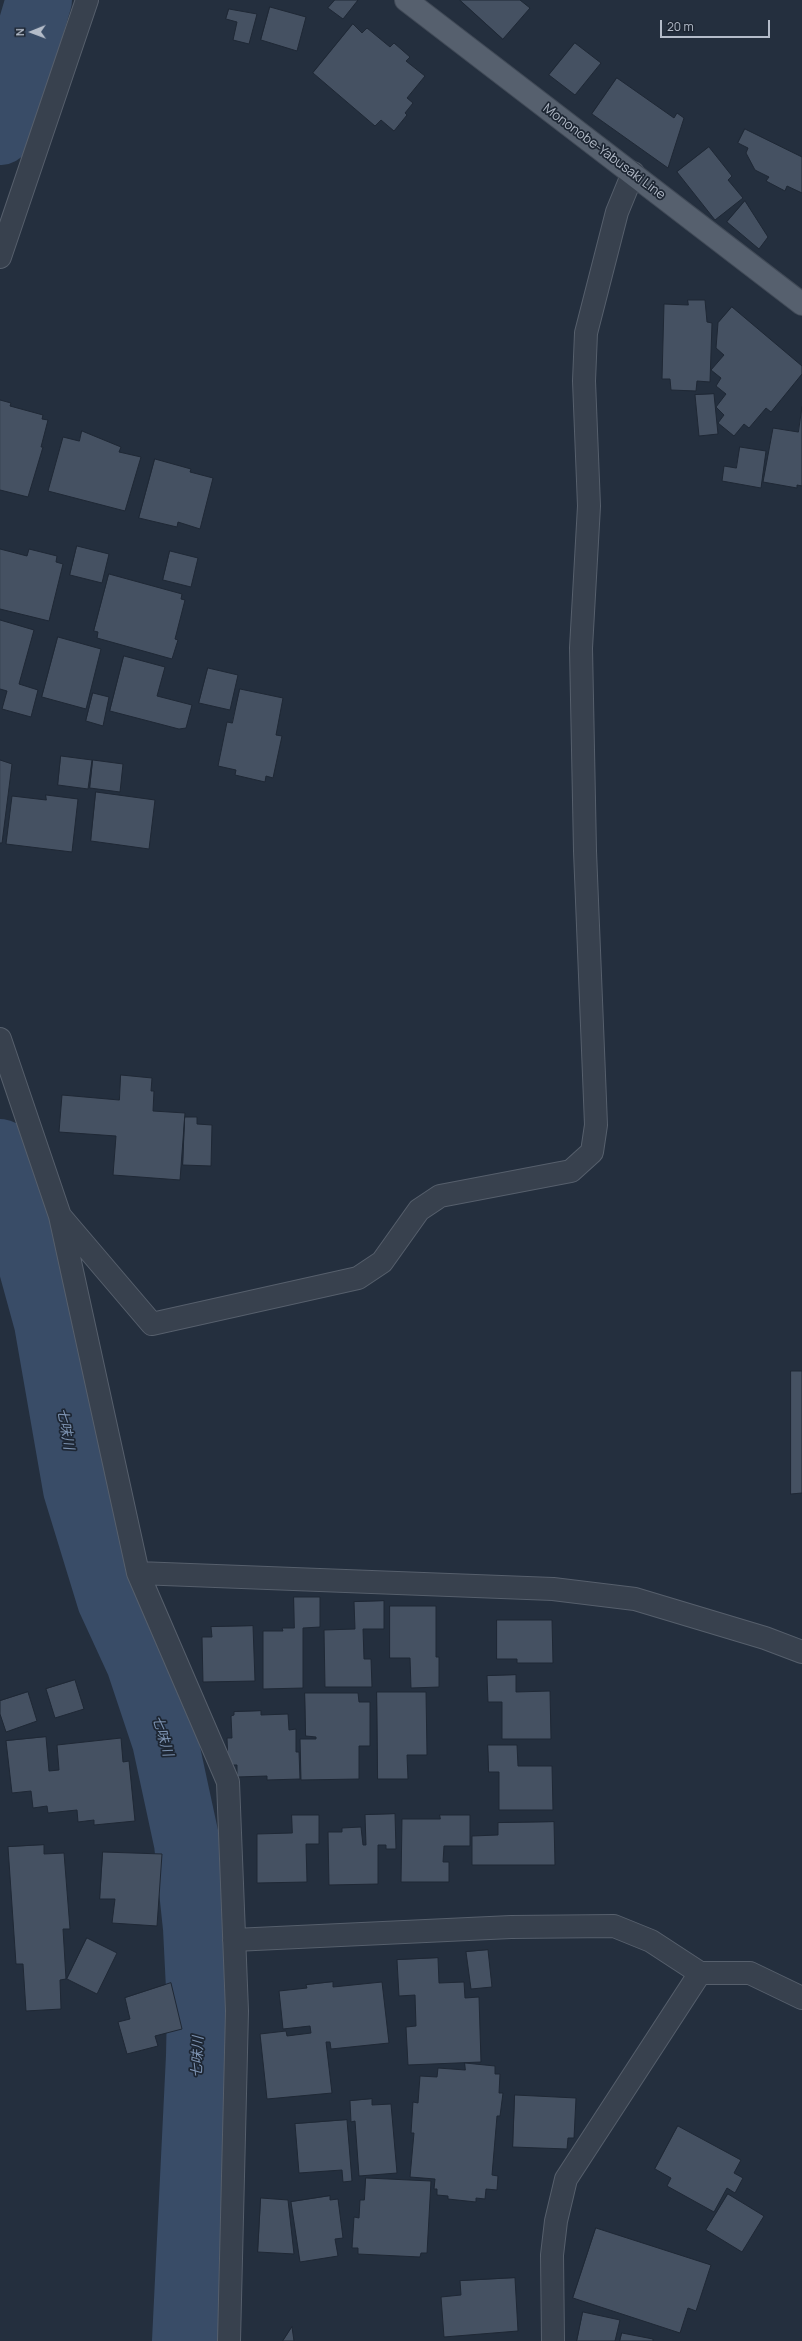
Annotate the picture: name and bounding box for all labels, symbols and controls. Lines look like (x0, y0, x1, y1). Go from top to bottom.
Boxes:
north arrow (12, 12, 52, 52)
scale bar (662, 12, 772, 38)
text: 20 m (667, 18, 694, 35)
text: N (12, 28, 27, 36)
street label: Mononobe-Yabusaki Line (540, 101, 668, 203)
water label: 七味川 (53, 1407, 77, 1451)
water label: 七味川 (148, 1713, 176, 1759)
water label: 七味川 (189, 2036, 207, 2078)

